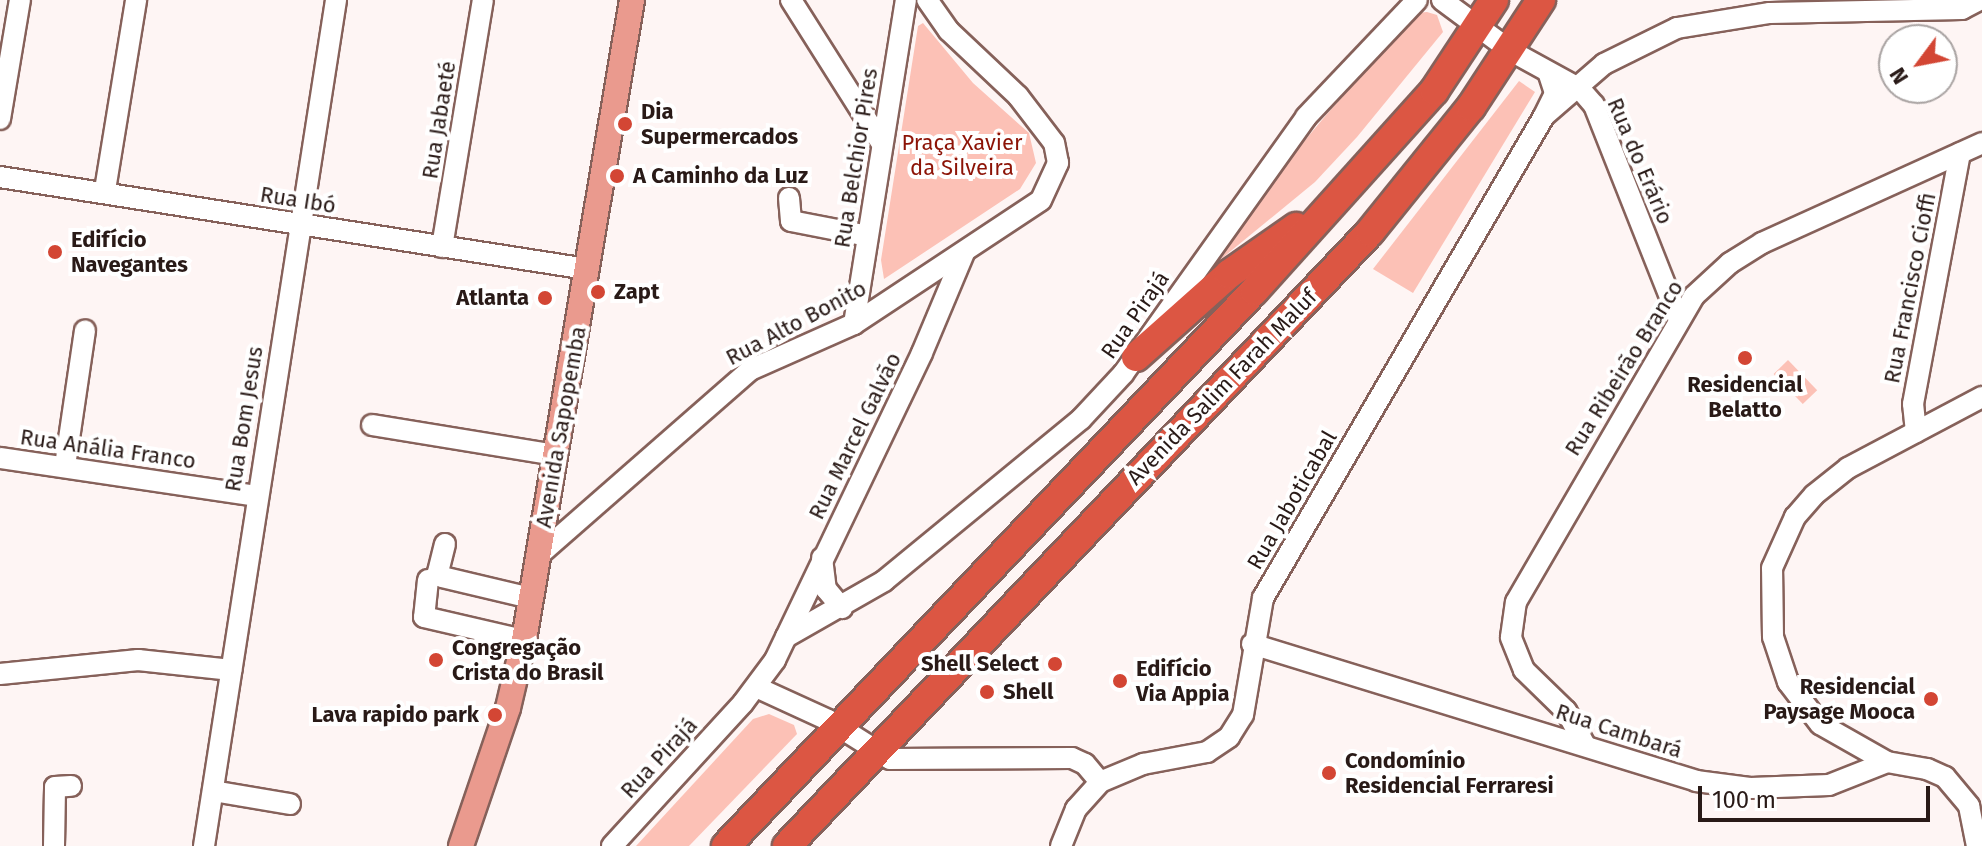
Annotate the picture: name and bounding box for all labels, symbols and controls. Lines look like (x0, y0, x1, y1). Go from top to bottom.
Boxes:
north arrow (1878, 24, 1958, 104)
street label: Rua Jabaeté (417, 59, 461, 181)
text: N (1884, 63, 1914, 89)
street label: Rua Belchior Pires (829, 66, 883, 250)
street label: Rua do Erário (1602, 94, 1678, 228)
place label: Dia Supermercados (641, 98, 798, 150)
marker: Dia Supermercados (616, 115, 634, 133)
park label: Praça Xavier da Silveira (902, 129, 1022, 180)
place label: A Caminho da Luz (633, 163, 808, 189)
marker: A Caminho da Luz (608, 167, 626, 185)
street label: Rua Ibó (258, 181, 338, 219)
street label: Rua Francisco Cioffi (1879, 190, 1941, 386)
place label: Edifício Navegantes (71, 226, 188, 278)
marker: Edifício Navegantes (46, 243, 64, 261)
street label: Rua Pirajá (1095, 266, 1175, 364)
street label: Rua Alto Bonito (721, 275, 871, 371)
street label: Rua Ribeirão Branco (1559, 275, 1689, 461)
place label: Zapt (614, 279, 659, 305)
marker: Zapt (589, 283, 607, 301)
street label: Avenida Salim Farah Maluf (1122, 284, 1322, 490)
place label: Atlanta (456, 285, 529, 311)
marker: Atlanta (536, 289, 554, 307)
street label: Avenida Sapopemba (530, 324, 592, 530)
street label: Rua Bom Jesus (219, 344, 269, 494)
street label: Rua Marcel Galvão (803, 348, 907, 524)
marker: Residencial Belatto (1736, 349, 1754, 367)
place label: Residencial Belatto (1687, 371, 1803, 422)
street label: Rua Anália Franco (18, 424, 198, 474)
street label: Rua Jaboticabal (1242, 426, 1342, 574)
place label: Congregação Crista do Brasil (452, 634, 604, 686)
marker: Congregação Crista do Brasil (427, 651, 445, 669)
place label: Shell Select (921, 651, 1039, 677)
marker: Shell Select (1046, 655, 1064, 673)
place label: Edifício Via Appia (1136, 655, 1230, 706)
marker: Edifício Via Appia (1111, 672, 1129, 690)
place label: Residencial Paysage Mooca (1763, 673, 1915, 724)
place label: Shell (1003, 679, 1053, 705)
marker: Shell (978, 683, 996, 701)
marker: Residencial Paysage Mooca (1922, 690, 1940, 708)
street label: Rua Cambará (1552, 698, 1686, 764)
place label: Lava rapido park (311, 702, 479, 728)
marker: Lava rapido park (486, 706, 504, 724)
street label: Rua Pirajá (615, 712, 703, 804)
place label: Condomínio Residencial Ferraresi (1345, 747, 1554, 798)
marker: Condomínio Residencial Ferraresi (1320, 764, 1338, 782)
scale bar (1702, 770, 1934, 820)
text: 100 m (1712, 786, 1776, 814)

